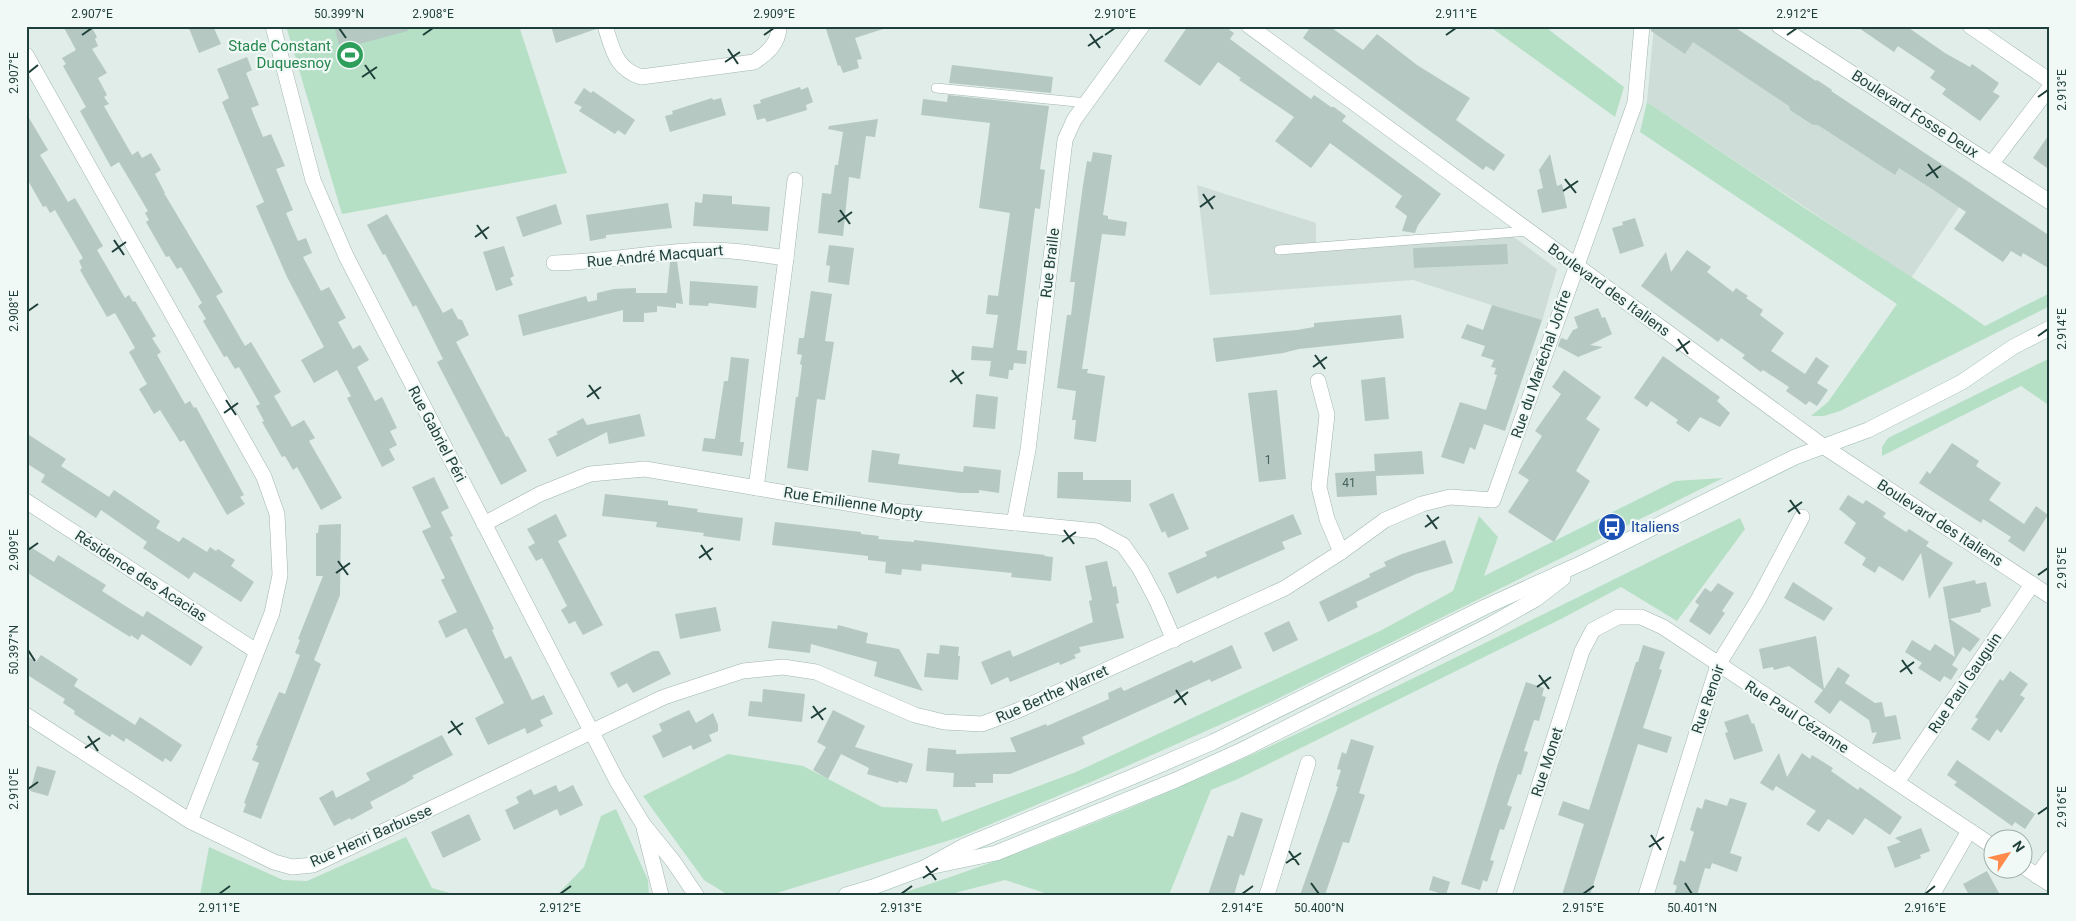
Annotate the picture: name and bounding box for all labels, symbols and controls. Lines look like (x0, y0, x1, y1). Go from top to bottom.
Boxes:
text: 2.907°E (71, 7, 113, 21)
text: 50.399°N (314, 7, 364, 21)
text: 2.908°E (412, 7, 454, 21)
text: 2.909°E (753, 7, 795, 21)
text: 2.910°E (1094, 7, 1136, 21)
text: 2.911°E (1435, 7, 1477, 21)
text: 2.912°E (1776, 7, 1818, 21)
place label: Stade Constant Duquesnoy (228, 37, 331, 72)
sports icon: Stade Constant Duquesnoy (335, 40, 365, 70)
text: 2.907°E (7, 52, 21, 94)
street label: Boulevard Fosse Deux (1848, 66, 1982, 162)
text: 2.913°E (2055, 69, 2069, 111)
street label: Rue Braille (1037, 227, 1063, 299)
street label: Boulevard des Italiens (1544, 240, 1674, 340)
street label: Rue André Macquart (586, 241, 724, 271)
street label: Rue du Maréchal Joffre (1507, 287, 1575, 440)
text: 2.908°E (7, 290, 21, 332)
text: 2.914°E (2055, 308, 2069, 350)
street label: Rue Gabriel Péri (404, 383, 470, 485)
house number: 1 (1265, 453, 1271, 467)
house number: 41 (1342, 476, 1356, 490)
street label: Boulevard des Italiens (1874, 476, 2006, 570)
street label: Rue Emilienne Mopty (782, 483, 924, 523)
bus stop icon: Italiens (1597, 512, 1627, 542)
place label: Italiens (1631, 518, 1679, 536)
street label: Résidence des Acacias (72, 527, 210, 625)
text: 2.909°E (7, 529, 21, 571)
text: 2.915°E (2055, 547, 2069, 589)
text: 50.397°N (7, 625, 21, 675)
street label: Rue Paul Gauguin (1925, 629, 2005, 737)
street label: Rue Berthe Warret (993, 661, 1111, 727)
street label: Rue Renoir (1688, 662, 1728, 736)
street label: Rue Paul Cézanne (1742, 677, 1852, 757)
street label: Rue Monet (1527, 725, 1567, 799)
text: 2.910°E (7, 768, 21, 810)
text: 2.916°E (2055, 786, 2069, 828)
street label: Rue Henri Barbusse (307, 801, 435, 871)
north arrow (1984, 828, 2034, 878)
text: N (2009, 838, 2028, 855)
text: 2.911°E (198, 901, 240, 915)
text: 2.912°E (539, 901, 581, 915)
text: 2.913°E (880, 901, 922, 915)
text: 2.914°E (1221, 901, 1263, 915)
text: 50.400°N (1294, 901, 1344, 915)
text: 2.915°E (1562, 901, 1604, 915)
text: 50.401°N (1667, 901, 1717, 915)
text: 2.916°E (1904, 901, 1946, 915)

